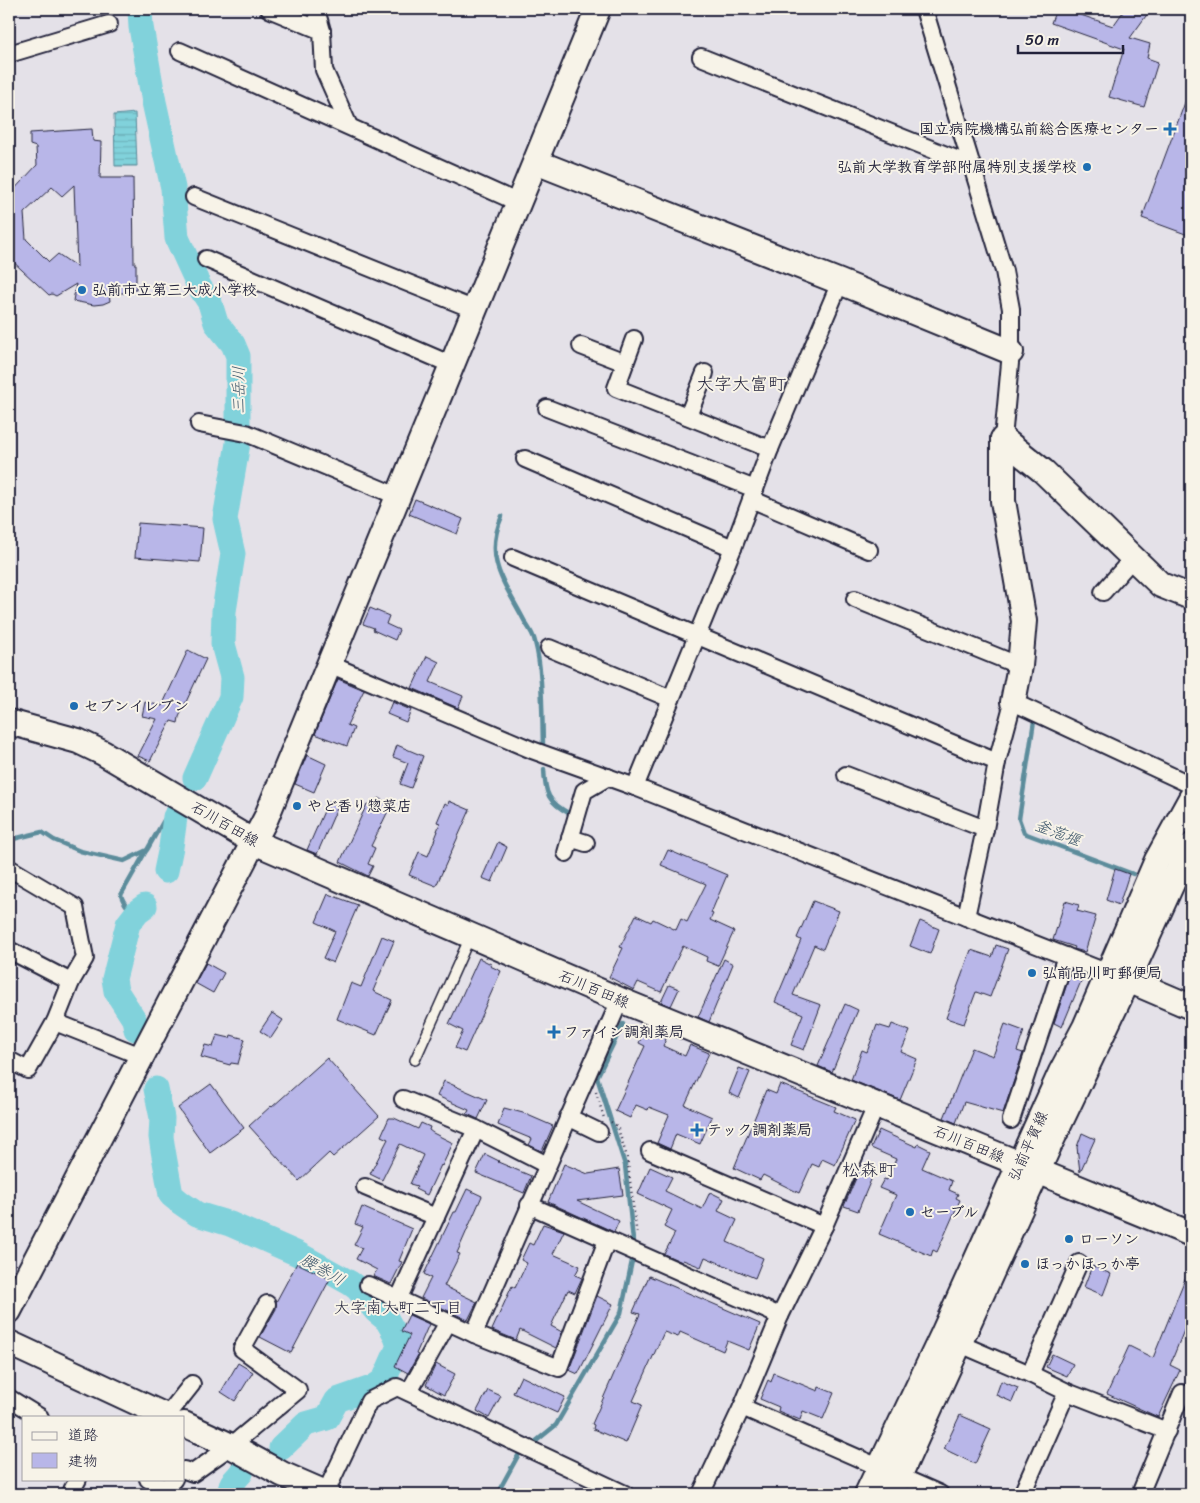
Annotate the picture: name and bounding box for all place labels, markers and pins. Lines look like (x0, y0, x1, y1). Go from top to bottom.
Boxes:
place label: 国立病院機構弘前総合医療センター (919, 116, 1159, 142)
marker: 国立病院機構弘前総合医療センター (1163, 122, 1177, 136)
place label: 弘前大学教育学部附属特別支援学校 (837, 154, 1077, 180)
marker: 弘前大学教育学部附属特別支援学校 (1081, 161, 1093, 173)
place label: 弘前市立第三大成小学校 (92, 277, 257, 303)
marker: 弘前市立第三大成小学校 (76, 284, 88, 296)
place label: セブンイレブン (84, 693, 189, 719)
marker: セブンイレブン (68, 700, 80, 712)
place label: やど香り惣菜店 (307, 793, 412, 819)
marker: やど香り惣菜店 (291, 800, 303, 812)
place label: 弘前品川町郵便局 (1042, 960, 1162, 986)
marker: 弘前品川町郵便局 (1026, 967, 1038, 979)
place label: ファイン調剤薬局 (564, 1019, 684, 1045)
marker: ファイン調剤薬局 (548, 1026, 560, 1038)
place label: テック調剤薬局 (707, 1117, 812, 1143)
marker: テック調剤薬局 (691, 1124, 703, 1136)
place label: セーブル (920, 1199, 979, 1225)
marker: セーブル (904, 1206, 916, 1218)
place label: ローソン (1079, 1226, 1139, 1252)
marker: ローソン (1063, 1233, 1075, 1245)
place label: ほっかほっか亭 (1035, 1251, 1140, 1277)
marker: ほっかほっか亭 (1019, 1258, 1031, 1270)

